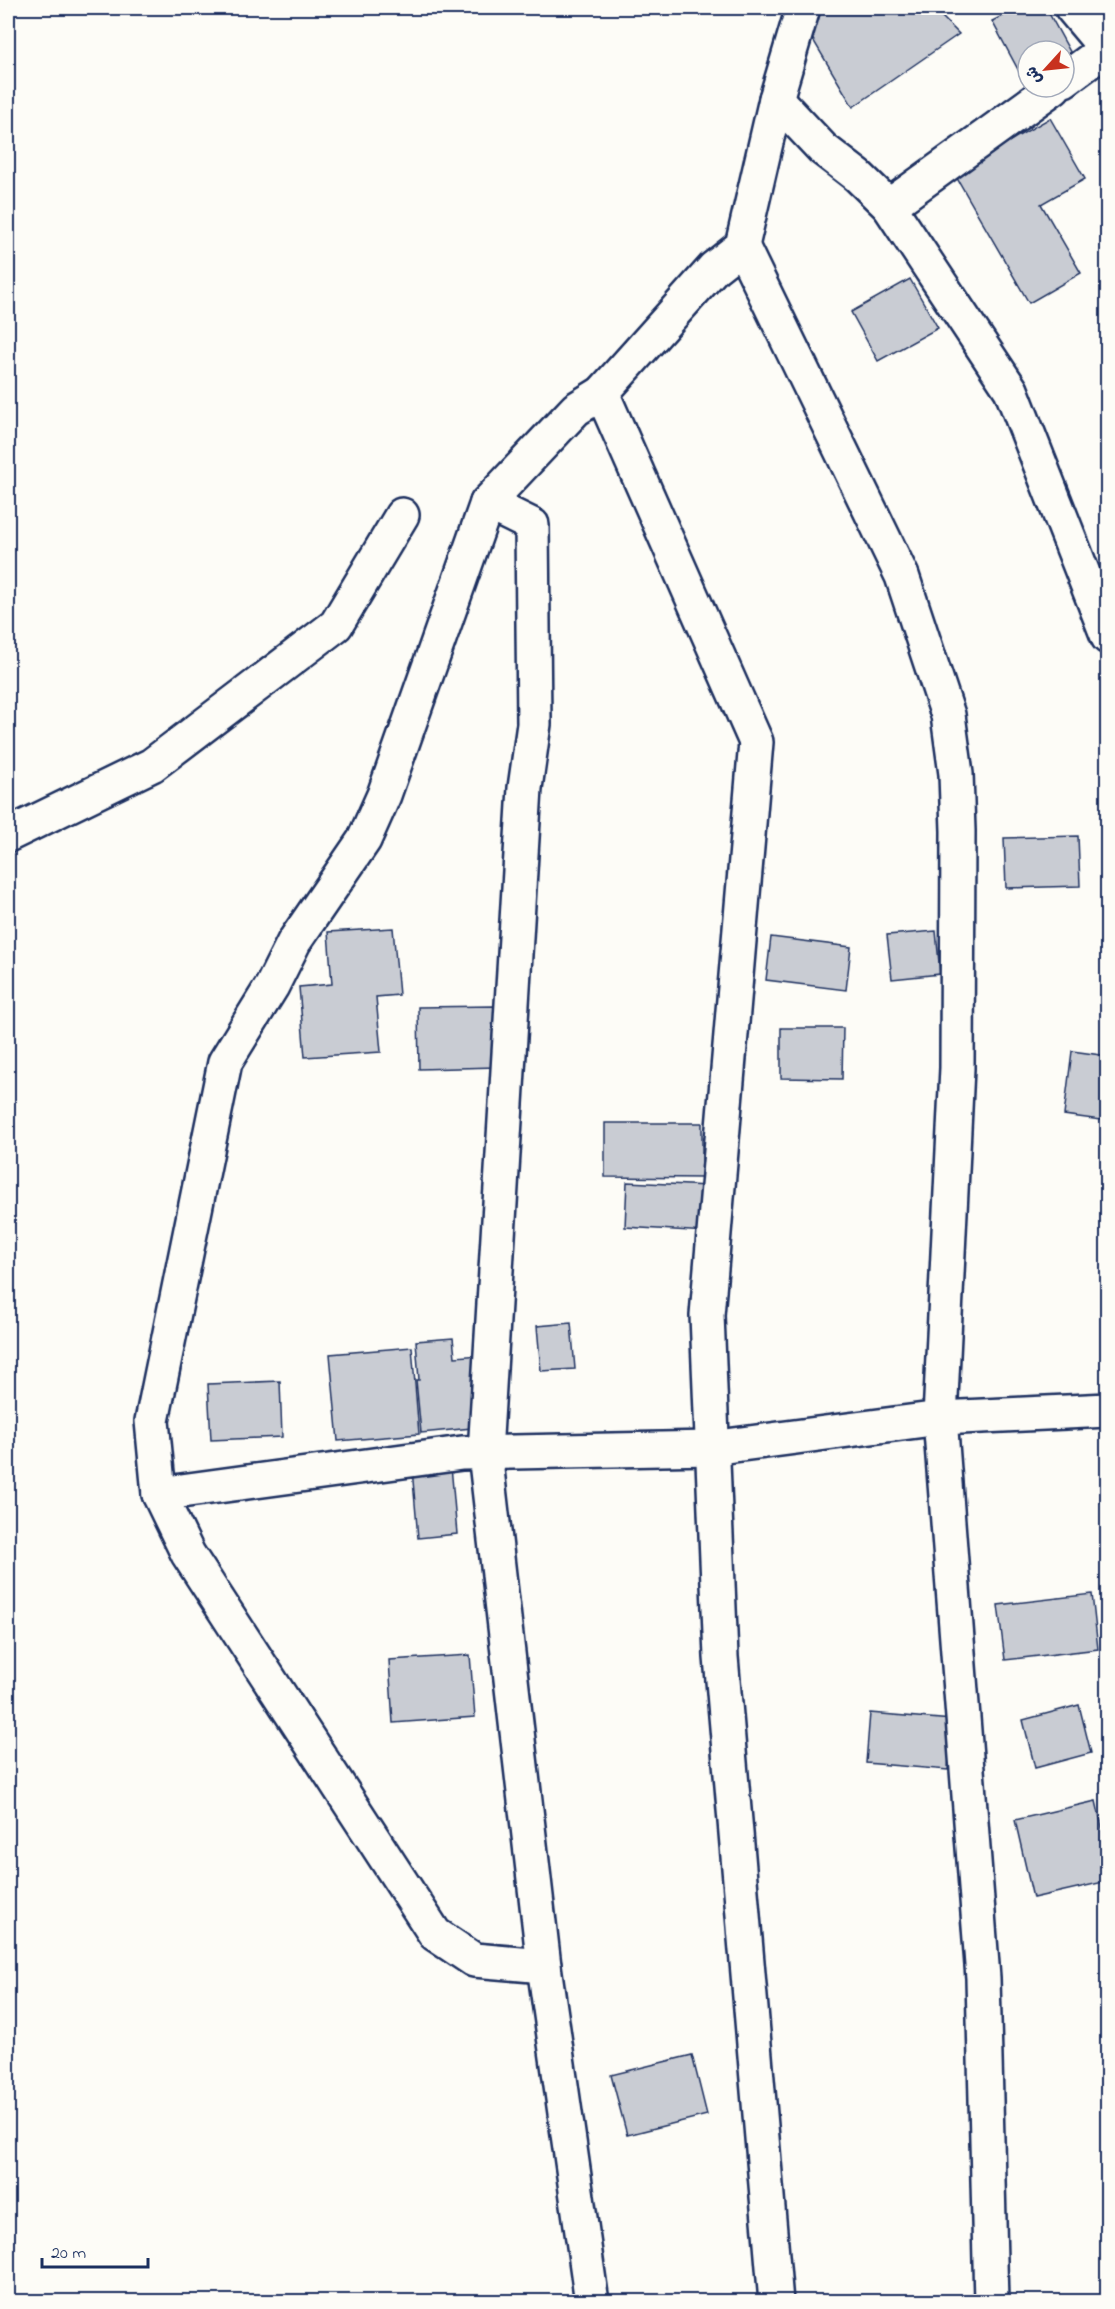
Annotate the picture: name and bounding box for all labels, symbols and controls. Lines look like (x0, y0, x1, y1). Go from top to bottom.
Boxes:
north arrow (1016, 39, 1076, 99)
text: ش (1020, 62, 1049, 88)
scale bar (42, 2231, 148, 2269)
text: 20 m (51, 2241, 86, 2267)

